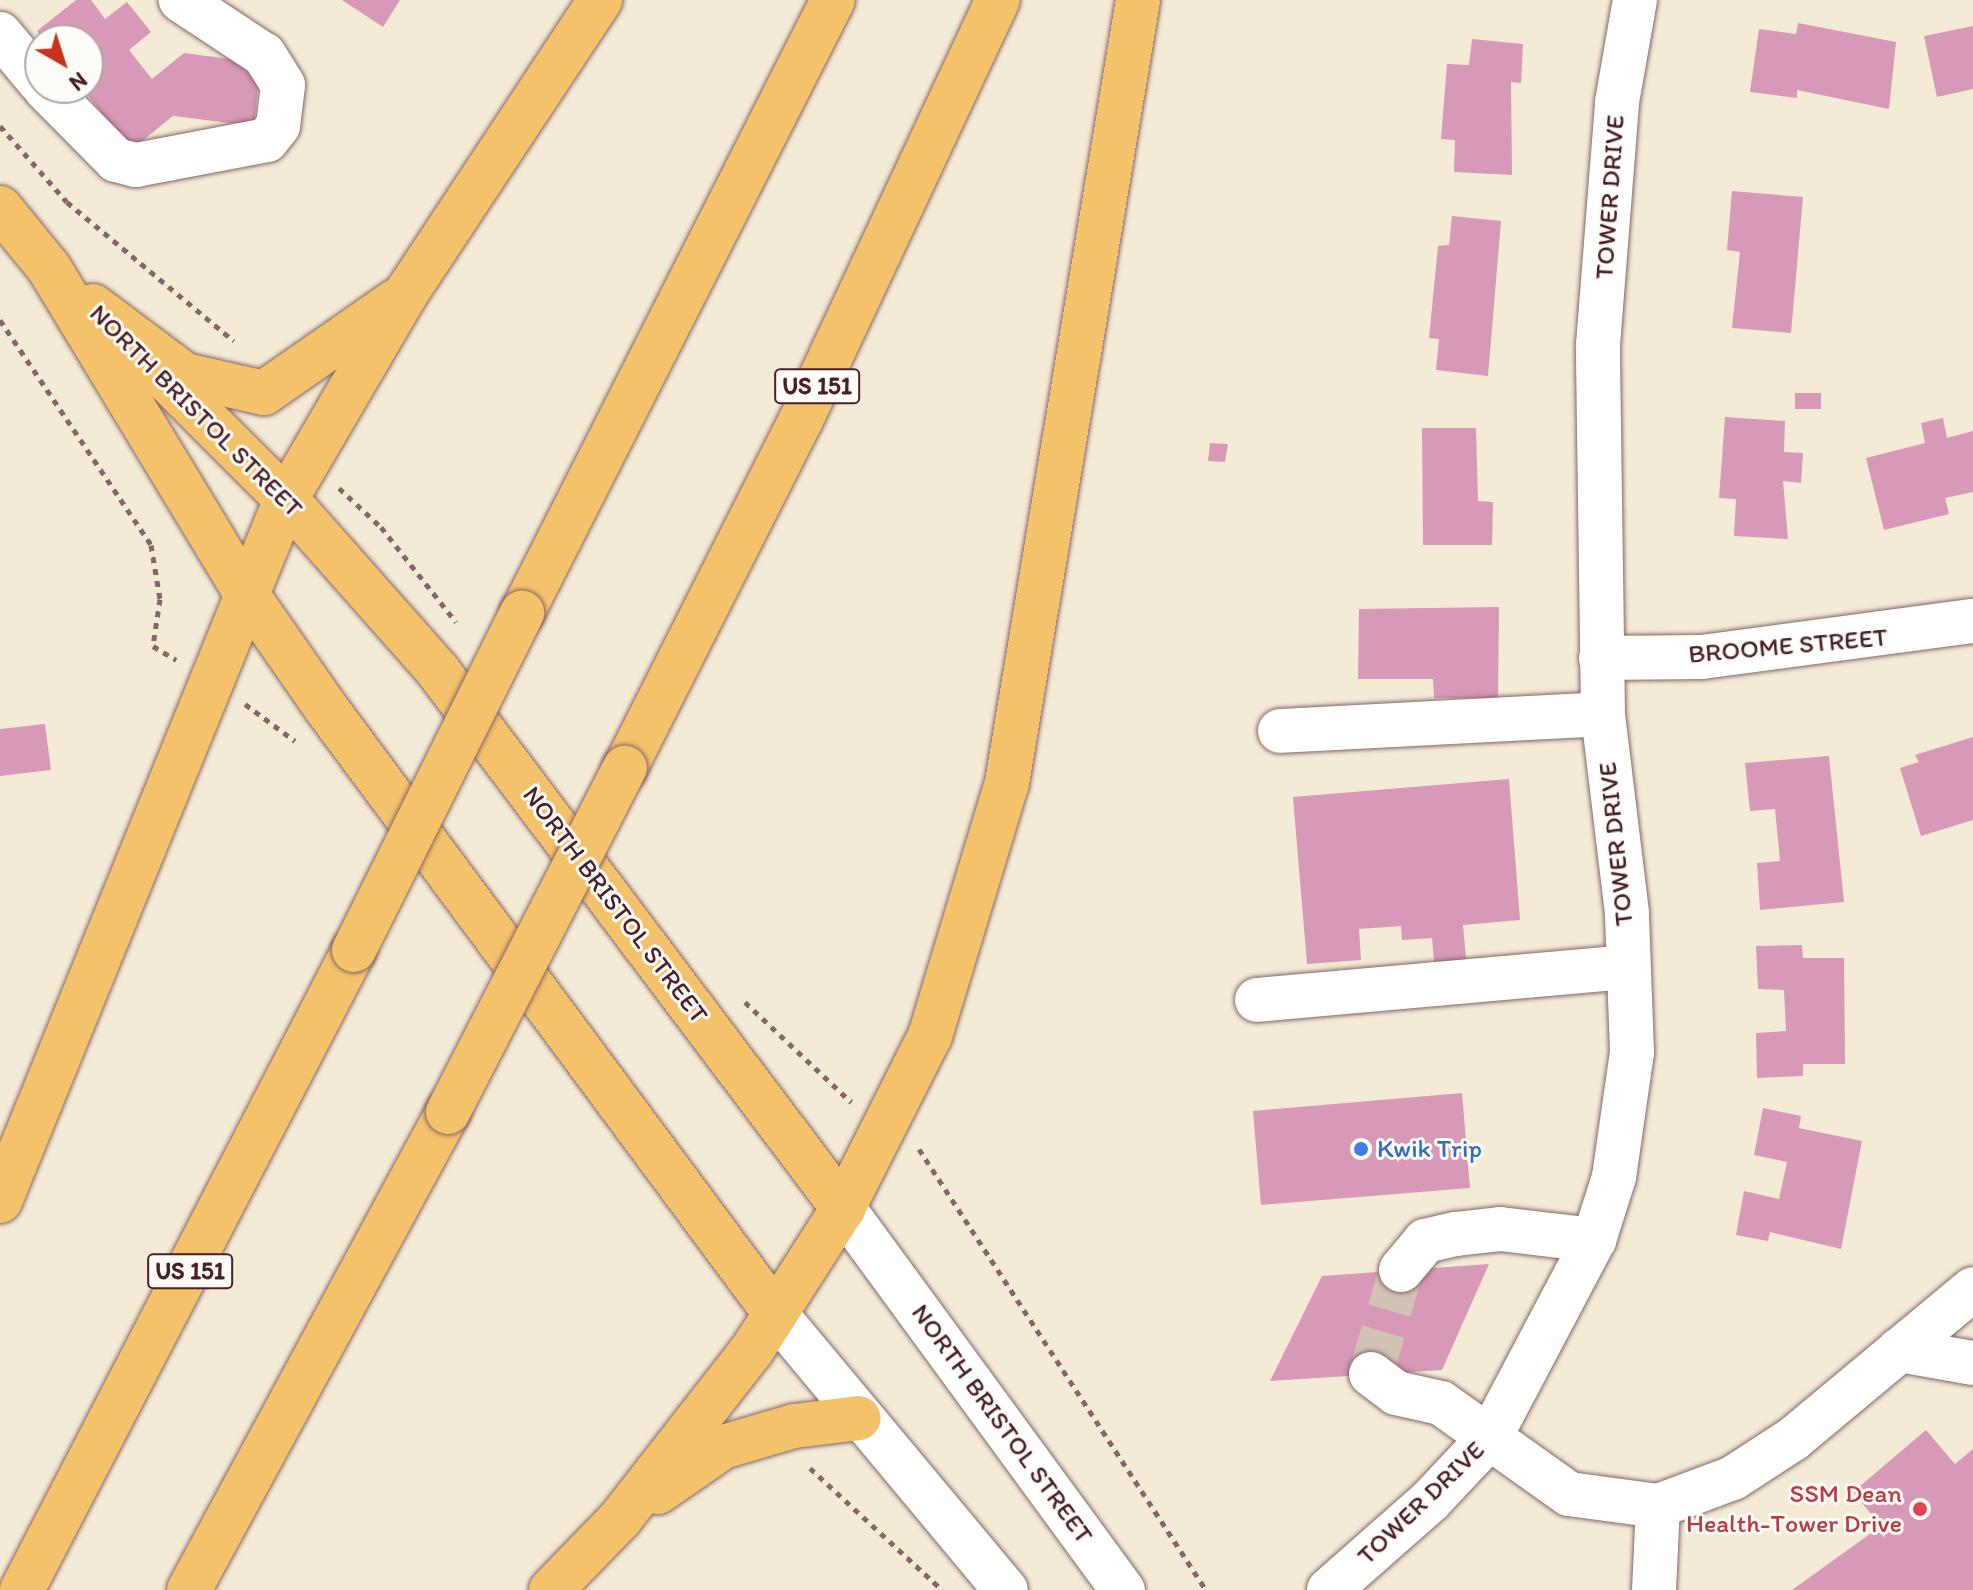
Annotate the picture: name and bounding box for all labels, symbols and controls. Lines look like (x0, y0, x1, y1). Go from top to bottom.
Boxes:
north arrow (24, 24, 104, 104)
text: N (64, 66, 92, 97)
street label: TOWER DRIVE (1589, 114, 1631, 280)
street label: NORTH BRISTOL STREET (83, 298, 309, 524)
road number: US 151 (773, 366, 861, 406)
street label: BROOME STREET (1687, 622, 1889, 670)
street label: TOWER DRIVE (1592, 760, 1640, 928)
street label: NORTH BRISTOL STREET (516, 780, 714, 1030)
place label: Kwik Trip (1377, 1133, 1479, 1165)
marker: Kwik Trip (1352, 1140, 1370, 1158)
road number: US 151 (146, 1251, 234, 1291)
street label: NORTH BRISTOL STREET (904, 1298, 1100, 1550)
street label: TOWER DRIVE (1351, 1435, 1491, 1571)
place label: SSM Dean Health-Tower Drive (1685, 1478, 1902, 1540)
marker: SSM Dean Health-Tower Drive (1909, 1498, 1931, 1520)

